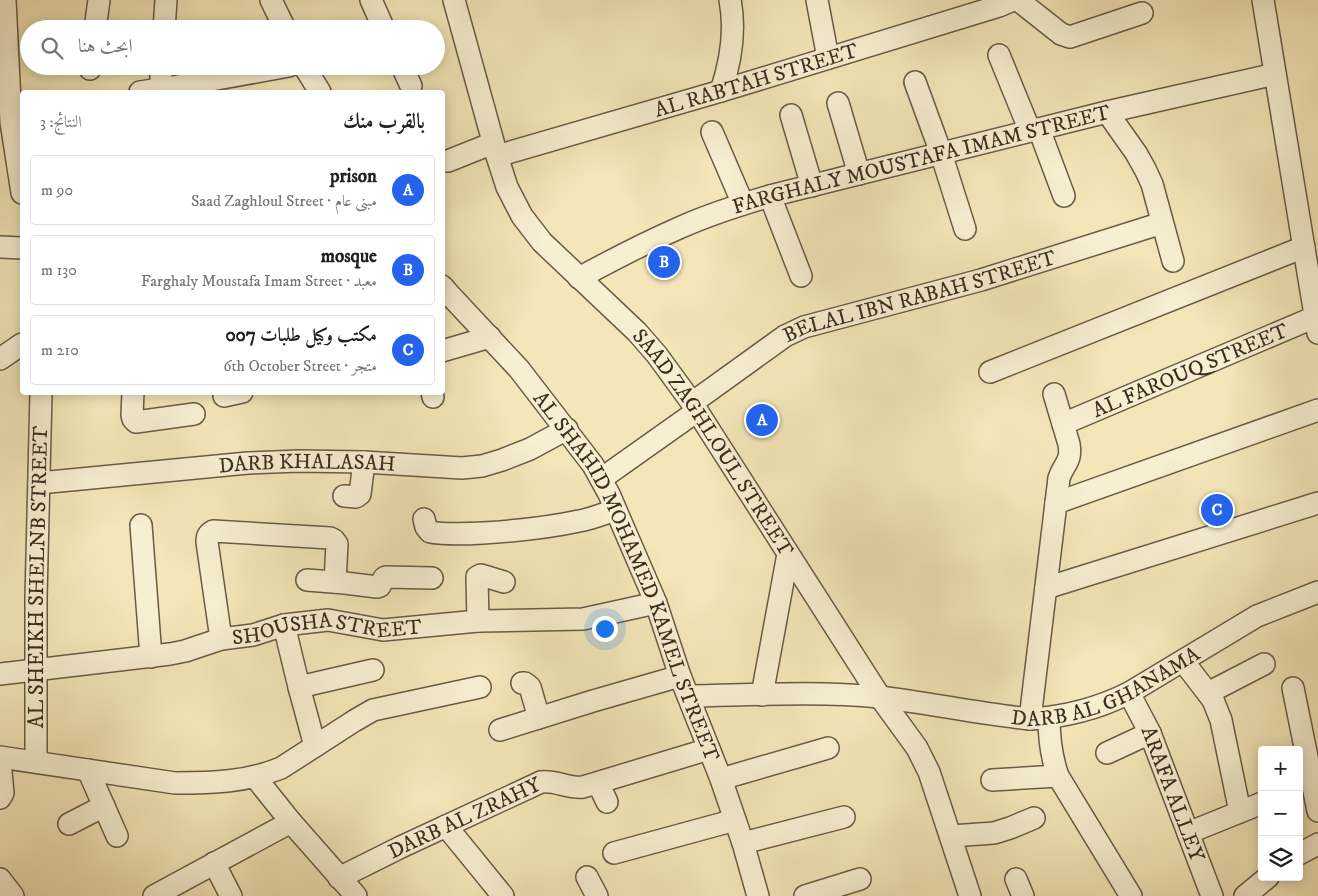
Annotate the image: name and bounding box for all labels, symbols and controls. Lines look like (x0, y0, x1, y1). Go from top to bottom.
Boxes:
search box (20, 20, 445, 75)
icon: search (38, 34, 66, 62)
text: ابحث هنا (78, 35, 133, 58)
street label: AL RABTAH STREET (652, 38, 861, 124)
street label: FARGHALY MOUSTAFA IMAM STREET (729, 100, 1113, 221)
text: بالقرب منك (343, 109, 425, 135)
text: النتائج: 3 (40, 112, 82, 132)
text: prison (330, 165, 377, 188)
text: 90 m (41, 180, 73, 200)
text: A (403, 180, 413, 200)
text: مبنى عام · Saad Zaghloul Street (191, 191, 377, 211)
pin: B (648, 243, 680, 281)
text: mosque (321, 245, 377, 268)
street label: BELAL IBN RABAH STREET (779, 245, 1059, 349)
text: 130 m (41, 260, 77, 280)
text: B (403, 260, 413, 280)
text: معبد · Farghaly Moustafa Imam Street (141, 271, 377, 291)
street label: AL FAROUQ STREET (1089, 318, 1292, 424)
text: مكتب وكيل طلبات 007 (225, 324, 377, 347)
street label: SAAD ZAGHLOUL STREET (624, 326, 800, 562)
text: 210 m (41, 340, 79, 360)
text: C (403, 340, 413, 360)
text: متجر · 6th October Street (223, 356, 377, 376)
street label: AL SHAHID MOHAMED KAMEL STREET (527, 386, 725, 765)
pin: A (746, 401, 778, 439)
street label: AL SHEIKH SHELNB STREET (24, 425, 54, 728)
street label: DARB KHALASAH (217, 449, 396, 480)
pin: C (1201, 491, 1233, 529)
street label: SHOUSHA STREET (231, 608, 423, 651)
your location (592, 616, 618, 642)
street label: DARB AL GHANAMA (1010, 641, 1205, 733)
street label: ARAFA ALLEY (1135, 723, 1210, 866)
map controls (1258, 746, 1303, 881)
button: + (1258, 746, 1303, 791)
street label: DARB AL ZRAHY (384, 772, 546, 865)
button: − (1258, 791, 1303, 836)
button: layers (1258, 836, 1303, 881)

